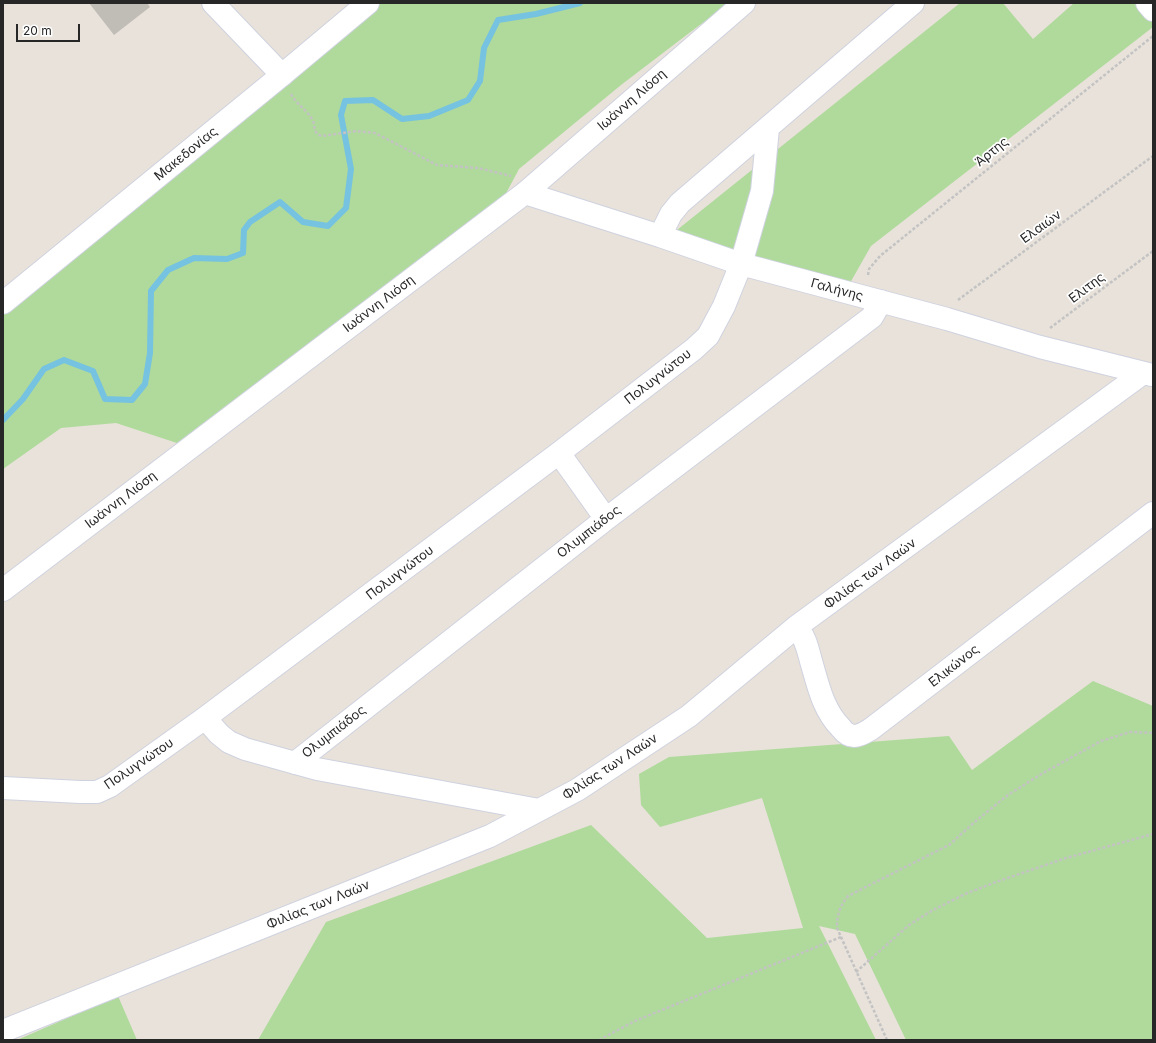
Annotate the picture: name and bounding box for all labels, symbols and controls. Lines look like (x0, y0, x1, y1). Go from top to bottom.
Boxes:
scale bar (18, 16, 82, 42)
text: 20 m (23, 23, 52, 38)
street label: Ιωάννη Λιόση (595, 66, 669, 134)
street label: Μακεδονίας (151, 124, 221, 184)
street label: Άρτης (972, 134, 1012, 170)
street label: Ελαιών (1018, 207, 1064, 247)
street label: Ελιτης (1066, 269, 1108, 307)
street label: Ιωάννη Λιόση (340, 272, 418, 336)
street label: Γαλήνης (809, 275, 865, 305)
street label: Πολυγνώτου (622, 346, 694, 408)
street label: Ιωάννη Λιόση (82, 468, 160, 532)
street label: Ολυμπιάδος (554, 502, 624, 562)
street label: Φιλίας των Λαών (821, 535, 919, 613)
street label: Πολυγνώτου (363, 543, 437, 603)
street label: Ελικώνος (926, 642, 982, 690)
street label: Ολυμπιάδος (299, 702, 369, 762)
street label: Φιλίας των Λαών (560, 730, 660, 804)
street label: Πολυγνώτου (101, 735, 177, 793)
street label: Φιλίας των Λαών (264, 877, 372, 933)

